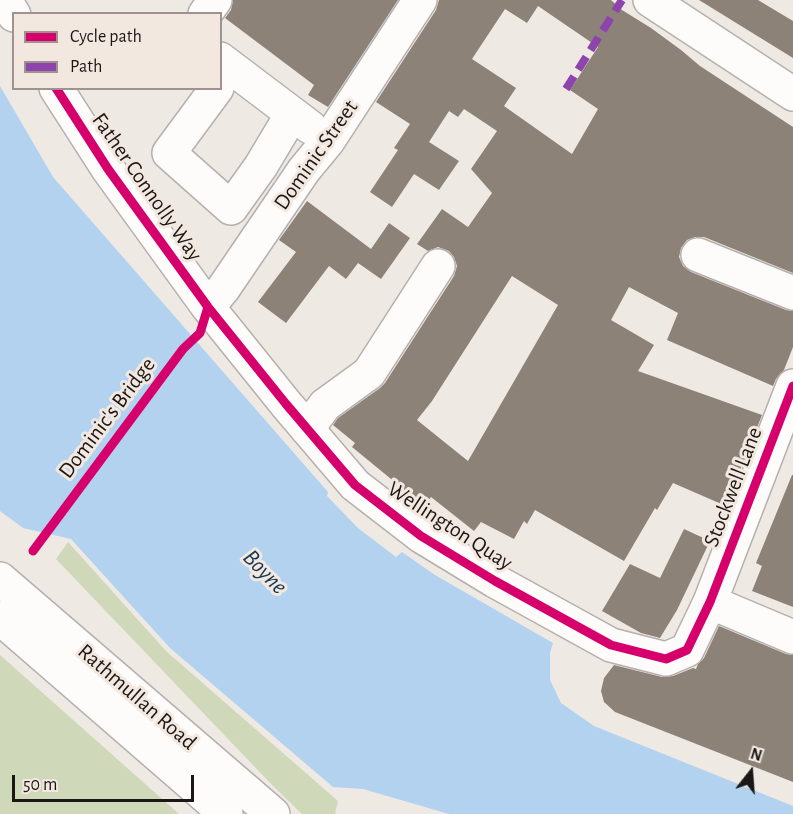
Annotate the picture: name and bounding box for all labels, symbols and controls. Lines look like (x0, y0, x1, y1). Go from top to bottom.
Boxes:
legend (12, 12, 222, 90)
text: Cycle path (70, 28, 142, 46)
text: Path (70, 58, 102, 76)
street label: Dominic Street (268, 95, 364, 215)
street label: Father Connolly Way (86, 108, 208, 266)
street label: Dominic's Bridge (53, 352, 161, 484)
street label: Stockwell Lane (698, 423, 768, 551)
street label: Wellington Quay (382, 476, 518, 576)
water label: Boyne (237, 543, 293, 601)
street label: Rathmullan Road (72, 638, 202, 756)
north arrow (721, 742, 781, 802)
text: N (749, 746, 764, 764)
scale bar (15, 763, 196, 801)
text: 50 m (23, 776, 57, 794)

